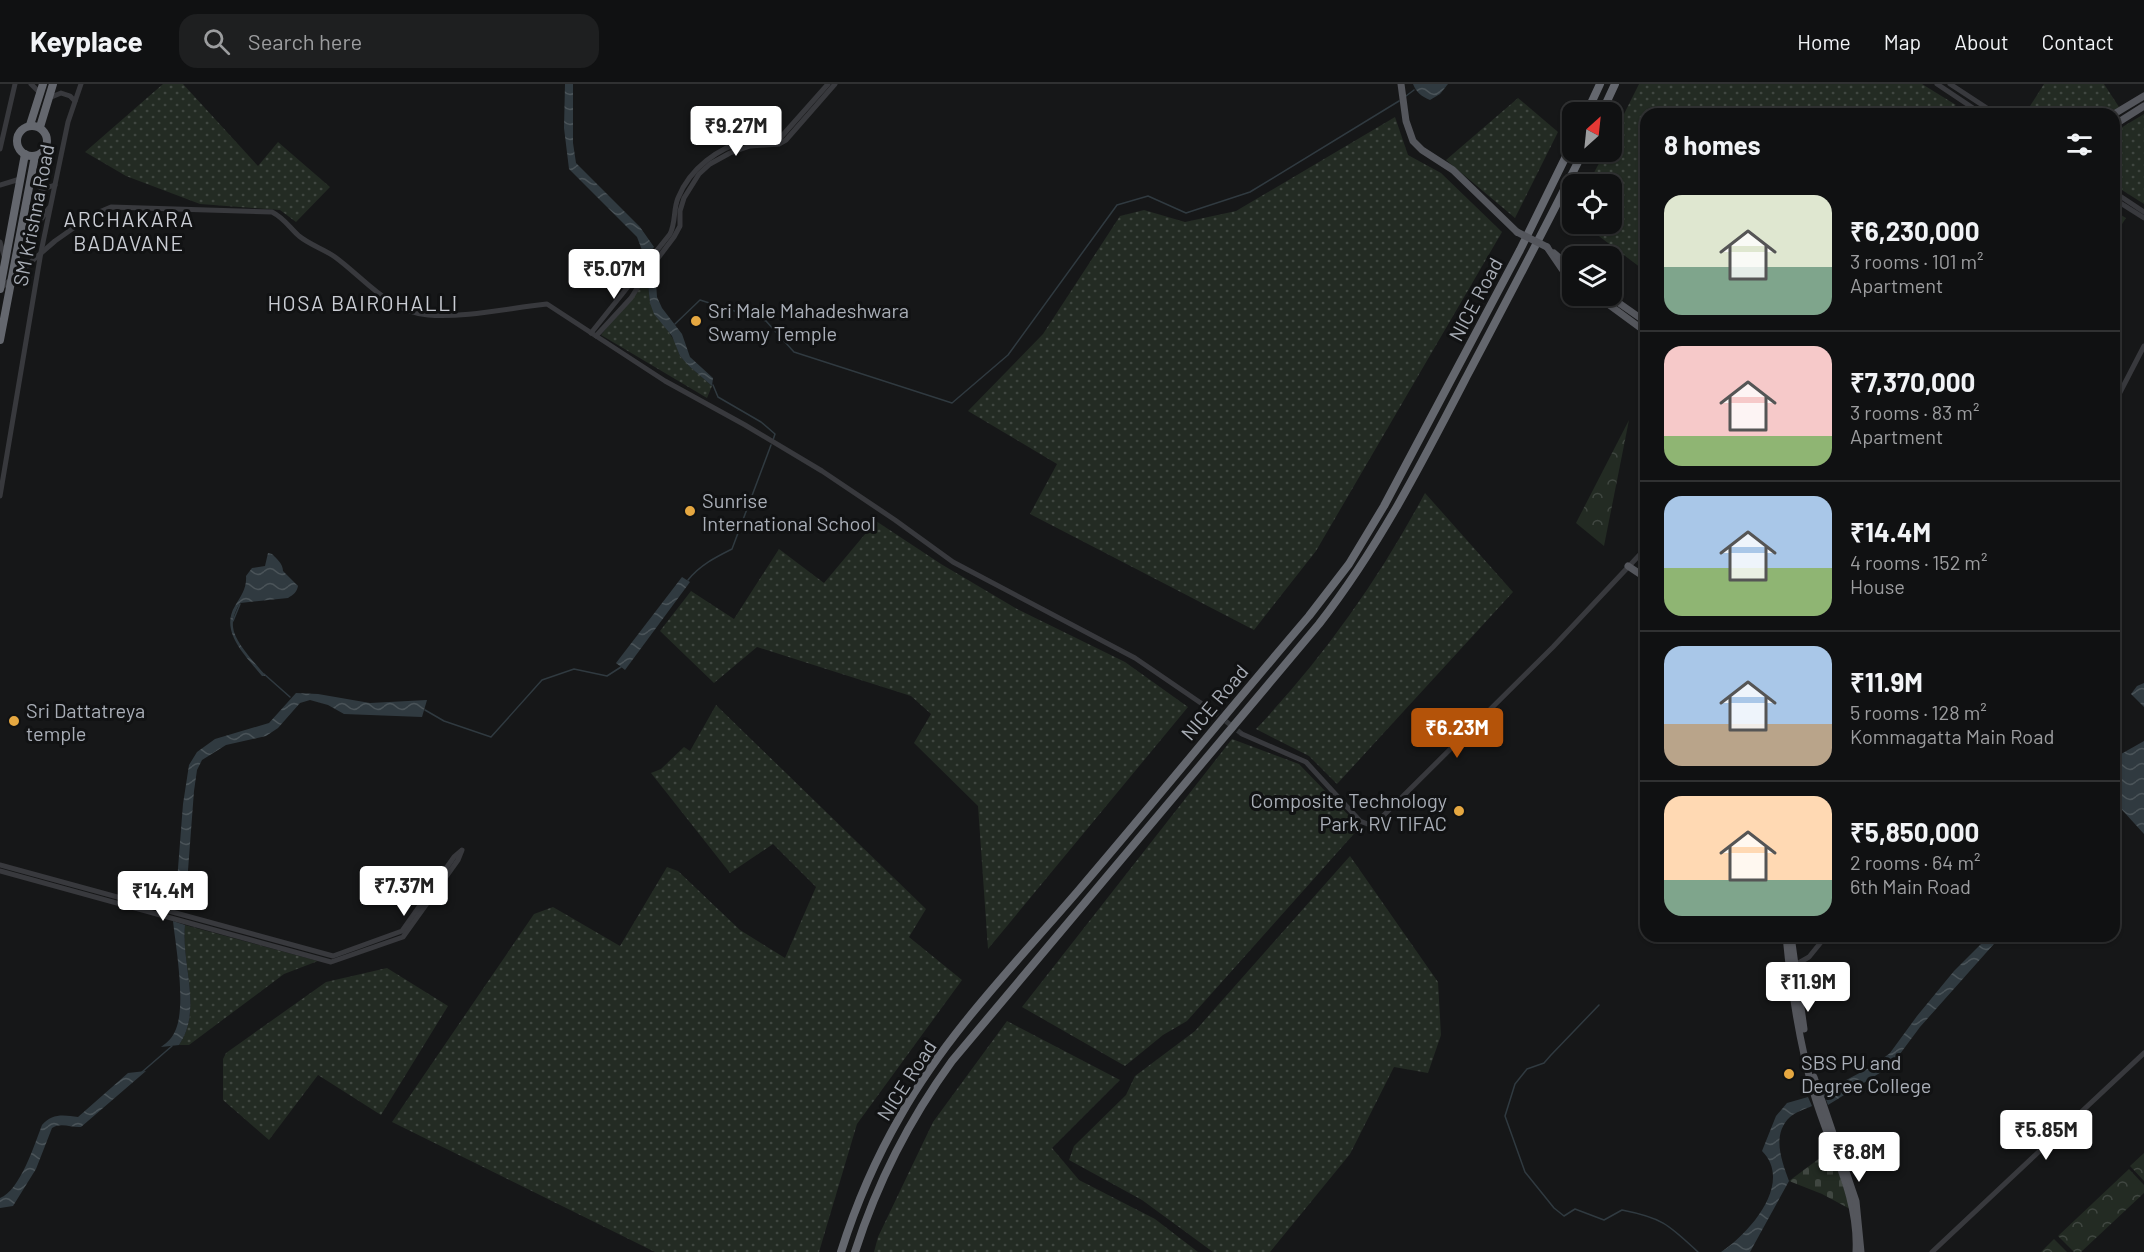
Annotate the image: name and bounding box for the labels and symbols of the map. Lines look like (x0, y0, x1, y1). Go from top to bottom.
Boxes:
north arrow (1562, 102, 1622, 162)
pin: ₹9.27M (687, 106, 785, 157)
street label: SM Krishna Road (7, 142, 59, 288)
district label: ARCHAKARA BADAVANE (64, 206, 195, 255)
pin: ₹5.07M (565, 249, 663, 300)
street label: NICE Road (1443, 253, 1507, 345)
district label: HOSA BAIROHALLI (267, 290, 459, 315)
place label: Sri Male Mahadeshwara Swamy Temple (708, 298, 909, 345)
marker: Sri Male Mahadeshwara Swamy Temple (689, 314, 703, 328)
place label: Sunrise International School (702, 488, 876, 535)
marker: Sunrise International School (683, 504, 697, 518)
street label: NICE Road (1176, 659, 1252, 745)
place label: Sri Dattatreya temple (26, 698, 145, 745)
pin: ₹6.23M (1408, 708, 1506, 759)
marker: Sri Dattatreya temple (7, 714, 21, 728)
place label: Composite Technology Park, RV TIFAC (1251, 788, 1447, 835)
marker: Composite Technology Park, RV TIFAC (1452, 804, 1466, 818)
pin: ₹7.37M (355, 866, 453, 917)
pin: ₹14.4M (114, 871, 212, 922)
pin: ₹11.9M (1759, 962, 1857, 1013)
street label: NICE Road (871, 1035, 941, 1125)
place label: SBS PU and Degree College (1801, 1050, 1931, 1097)
marker: SBS PU and Degree College (1782, 1067, 1796, 1081)
pin: ₹5.85M (1997, 1110, 2095, 1161)
pin: ₹8.8M (1817, 1132, 1901, 1183)

